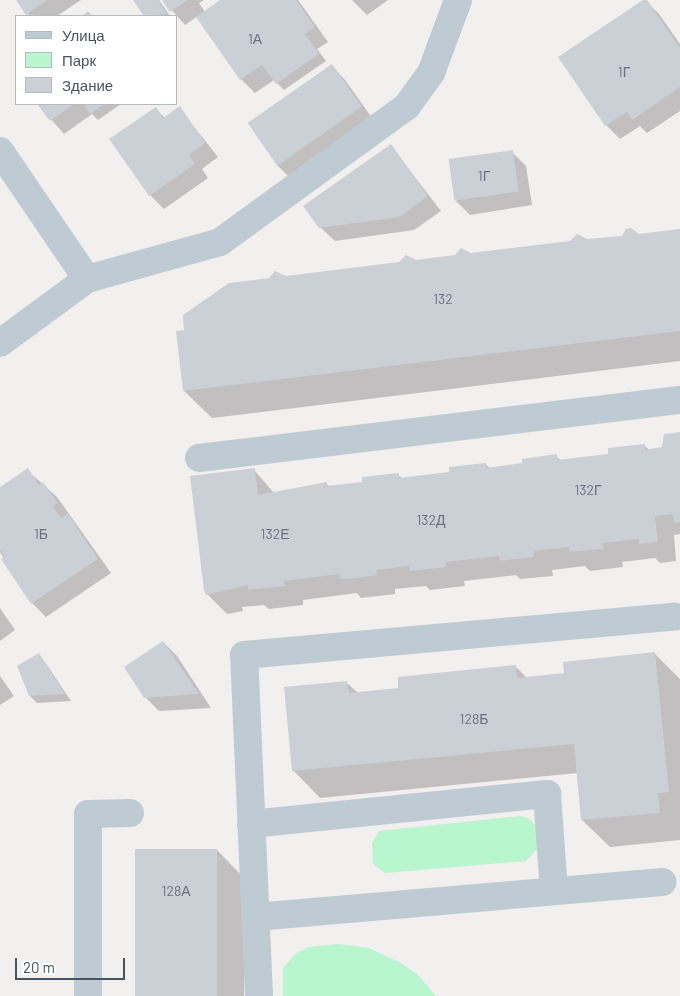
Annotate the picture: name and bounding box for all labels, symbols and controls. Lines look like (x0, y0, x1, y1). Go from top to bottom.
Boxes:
legend (15, 15, 178, 105)
text: Улица (62, 26, 105, 44)
house number: 1А (248, 31, 262, 47)
text: Парк (62, 51, 96, 69)
house number: 1Г (618, 64, 630, 80)
text: Здание (62, 76, 113, 94)
house number: 1Г (478, 168, 490, 184)
house number: 132 (433, 291, 453, 307)
house number: 132Г (574, 482, 602, 498)
house number: 132Д (416, 512, 446, 528)
house number: 1Б (34, 526, 48, 542)
house number: 132Е (261, 526, 289, 542)
house number: 128Б (460, 711, 488, 727)
house number: 128А (161, 883, 191, 899)
scale bar (18, 948, 128, 980)
text: 20 m (23, 958, 55, 976)

